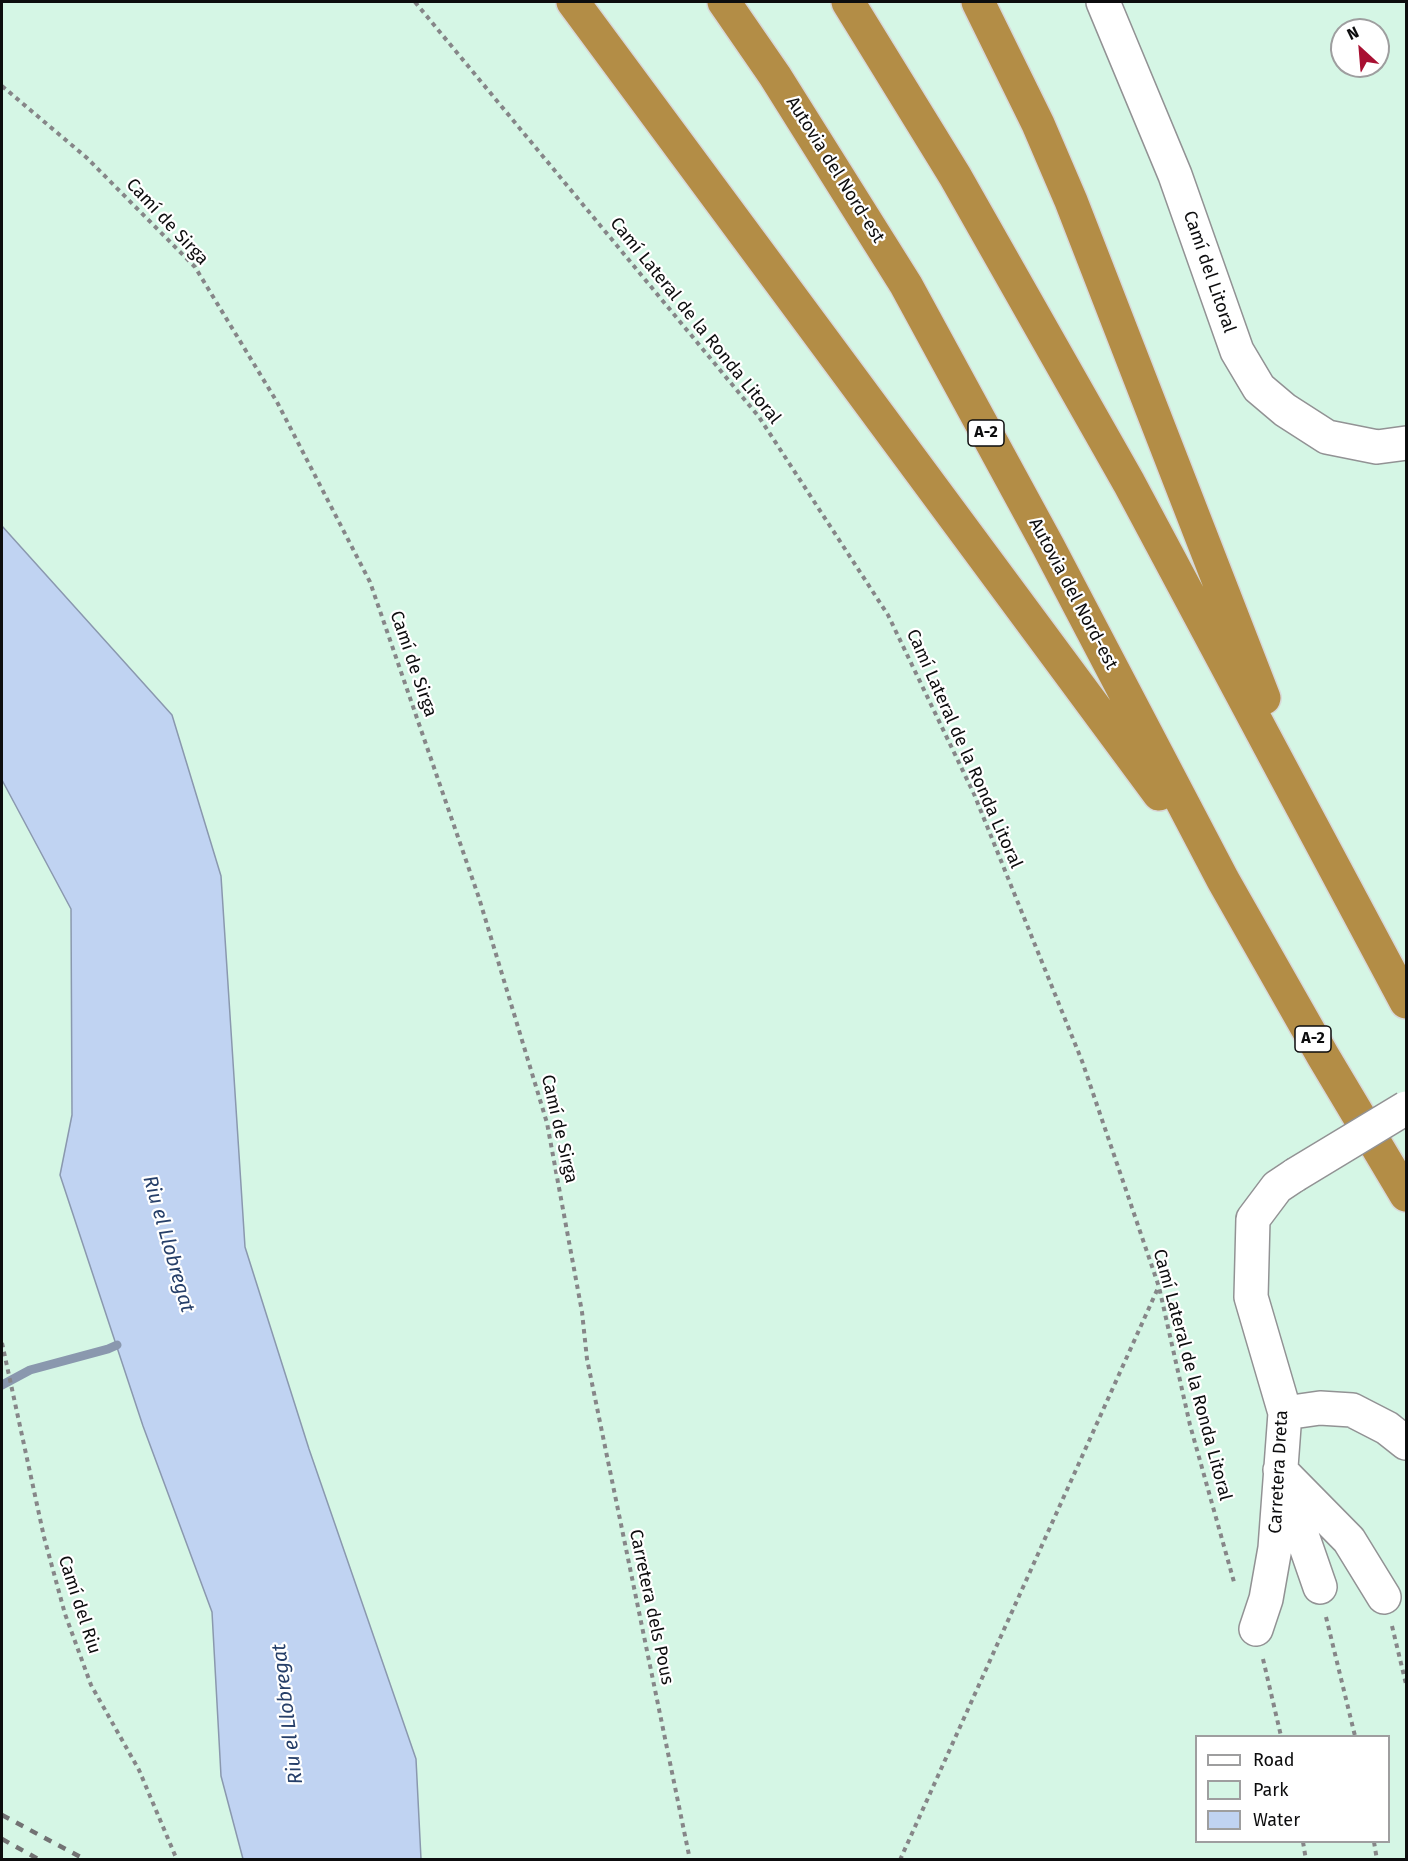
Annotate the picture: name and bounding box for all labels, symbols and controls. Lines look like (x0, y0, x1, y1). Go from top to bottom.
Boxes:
north arrow (1330, 18, 1390, 78)
text: N (1344, 22, 1362, 44)
street label: Autovia del Nord-est (781, 93, 889, 247)
street label: Camí de Sirga (121, 174, 213, 270)
street label: Camí del Litoral (1178, 208, 1240, 336)
street label: Camí Lateral de la Ronda Litoral (605, 213, 785, 429)
road number: A-2 (968, 420, 1004, 446)
street label: Autovia del Nord-est (1024, 515, 1122, 673)
street label: Camí de Sirga (385, 608, 441, 720)
street label: Camí Lateral de la Ronda Litoral (901, 626, 1027, 872)
road number: A-2 (1295, 1026, 1331, 1052)
street label: Camí de Sirga (536, 1073, 582, 1185)
water label: Riu el Llobregat (137, 1173, 199, 1315)
street label: Camí Lateral de la Ronda Litoral (1148, 1247, 1236, 1503)
street label: Carretera Dreta (1265, 1410, 1293, 1534)
street label: Carretera dels Pous (624, 1527, 678, 1687)
street label: Camí del Riu (53, 1553, 105, 1657)
water label: Riu el Llobregat (267, 1642, 309, 1786)
legend (1195, 1735, 1390, 1843)
text: Road (1253, 1749, 1295, 1771)
text: Park (1253, 1779, 1288, 1801)
text: Water (1253, 1809, 1300, 1831)

